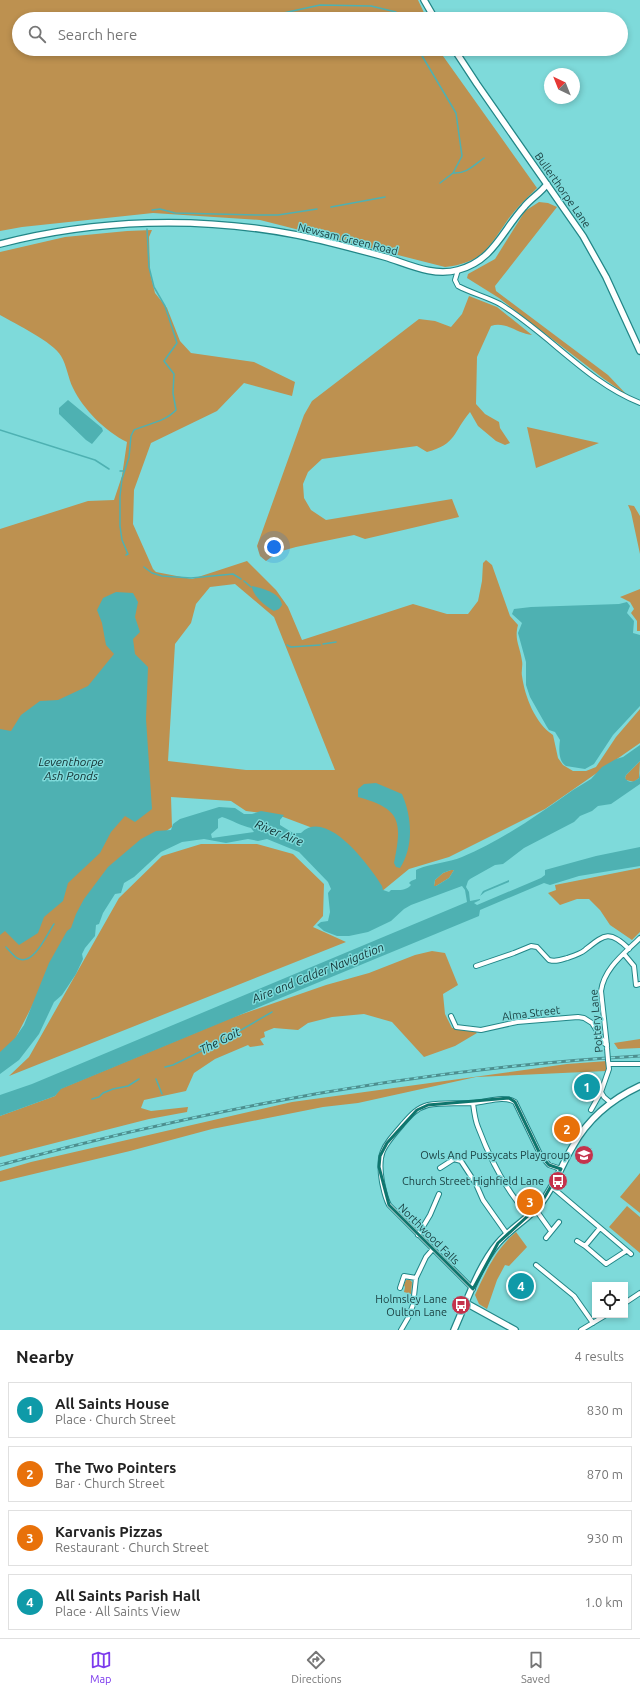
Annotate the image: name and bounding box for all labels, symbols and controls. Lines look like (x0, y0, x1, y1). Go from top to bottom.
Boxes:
search box (12, 12, 628, 56)
icon: search (26, 23, 48, 45)
text: Search here (58, 26, 137, 43)
north arrow (544, 68, 580, 104)
street label: Bullerthorpe Lane (533, 150, 593, 230)
street label: Newsam Green Road (297, 221, 399, 257)
your location (264, 537, 284, 557)
water label: Leventhorpe Ash Ponds (39, 755, 103, 782)
water label: River Aire (253, 817, 305, 848)
water label: Aire and Calder Navigation (249, 940, 386, 1005)
street label: Pottery Lane (587, 989, 605, 1053)
street label: Alma Street (501, 1003, 561, 1023)
water label: The Goit (197, 1025, 243, 1056)
pin: 1 (574, 1072, 600, 1102)
pin: 2 (554, 1114, 580, 1144)
school or university icon: Owls And Pussycats Playgroup (573, 1144, 595, 1166)
place label: Owls And Pussycats Playgroup (420, 1149, 570, 1161)
bus stop icon: Church Street Highfield Lane (547, 1170, 569, 1192)
place label: Church Street Highfield Lane (402, 1175, 544, 1187)
pin: 3 (517, 1187, 543, 1217)
street label: Northwood Falls (396, 1201, 462, 1267)
pin: 4 (508, 1271, 534, 1301)
map controls (592, 1282, 628, 1318)
button: locate (592, 1282, 628, 1318)
place label: Holmsley Lane Oulton Lane (375, 1293, 447, 1318)
bus stop icon: Holmsley Lane Oulton Lane (450, 1294, 472, 1316)
text: Nearby (16, 1347, 74, 1366)
text: 4 results (574, 1349, 624, 1363)
text: All Saints House (55, 1395, 169, 1412)
text: 1 (26, 1403, 34, 1417)
text: 830 m (587, 1403, 623, 1417)
text: Place · Church Street (55, 1412, 176, 1426)
text: The Two Pointers (55, 1459, 176, 1476)
text: 2 (26, 1467, 34, 1481)
text: 870 m (587, 1467, 623, 1481)
text: Bar · Church Street (55, 1476, 165, 1490)
text: Karvanis Pizzas (55, 1523, 163, 1540)
text: 3 (26, 1531, 34, 1545)
text: 930 m (587, 1531, 623, 1545)
text: Restaurant · Church Street (55, 1540, 209, 1554)
text: All Saints Parish Hall (55, 1587, 200, 1604)
text: 4 (26, 1595, 34, 1609)
text: 1.0 km (584, 1595, 623, 1609)
text: Place · All Saints View (55, 1604, 180, 1618)
tab: Map (90, 1649, 112, 1685)
tab: Directions (291, 1649, 341, 1685)
tab: Saved (521, 1649, 550, 1685)

